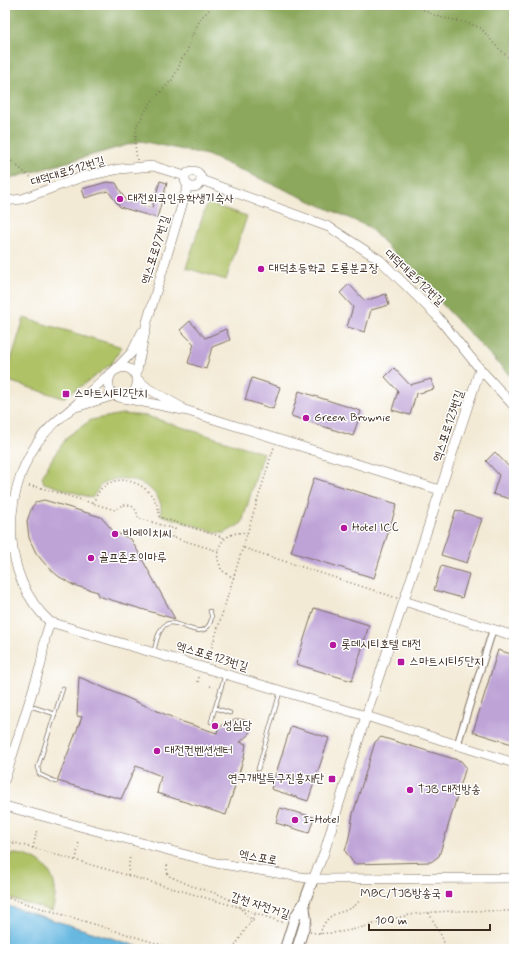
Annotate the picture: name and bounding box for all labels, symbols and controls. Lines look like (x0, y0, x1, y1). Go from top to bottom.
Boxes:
street label: 대덕대로512번길 (29, 153, 107, 191)
place label: 대전외국인유학생기숙사 (128, 191, 234, 207)
marker: 대전외국인유학생기숙사 (115, 194, 125, 204)
street label: 엑스포로97번길 (138, 213, 174, 286)
street label: 대덕대로512번길 (381, 246, 448, 310)
place label: 대덕초등학교 도룡분교장 (269, 261, 379, 277)
marker: 대덕초등학교 도룡분교장 (256, 264, 266, 274)
place label: 스마트시티2단지 (74, 386, 147, 402)
street label: 엑스포로123번길 (430, 388, 468, 464)
marker: 스마트시티2단지 (61, 389, 71, 399)
place label: Green Brownie (314, 410, 390, 426)
marker: Green Brownie (301, 413, 311, 423)
place label: Hotel ICC (352, 520, 399, 536)
marker: Hotel ICC (339, 523, 349, 533)
place label: 비에이치씨 (123, 526, 171, 542)
marker: 비에이치씨 (110, 529, 120, 539)
place label: 골프존조이마루 (99, 550, 167, 566)
marker: 골프존조이마루 (86, 553, 96, 563)
place label: 롯데시티호텔 대전 (341, 637, 422, 653)
street label: 엑스포로123번길 (174, 638, 250, 676)
marker: 롯데시티호텔 대전 (328, 640, 338, 650)
place label: 스마트시티5단지 (409, 654, 484, 670)
marker: 스마트시티5단지 (396, 657, 406, 667)
place label: 성심당 (223, 718, 252, 734)
marker: 성심당 (210, 721, 220, 731)
place label: 대전컨벤션센터 (165, 743, 233, 759)
marker: 대전컨벤션센터 (152, 746, 162, 756)
place label: 연구개발특구진흥재단 (227, 771, 324, 787)
marker: 연구개발특구진흥재단 (327, 774, 337, 784)
place label: TJB 대전방송 (418, 782, 481, 798)
marker: TJB 대전방송 (405, 785, 415, 795)
place label: I-Hotel (303, 812, 339, 828)
marker: I-Hotel (290, 815, 300, 825)
street label: 엑스포로 (238, 847, 278, 869)
place label: MBC/TJB방송국 (360, 886, 441, 902)
street label: 갑천 자전거길 (228, 889, 292, 923)
marker: MBC/TJB방송국 (444, 889, 454, 899)
scale bar (369, 906, 490, 932)
text: 100 m (375, 913, 407, 929)

